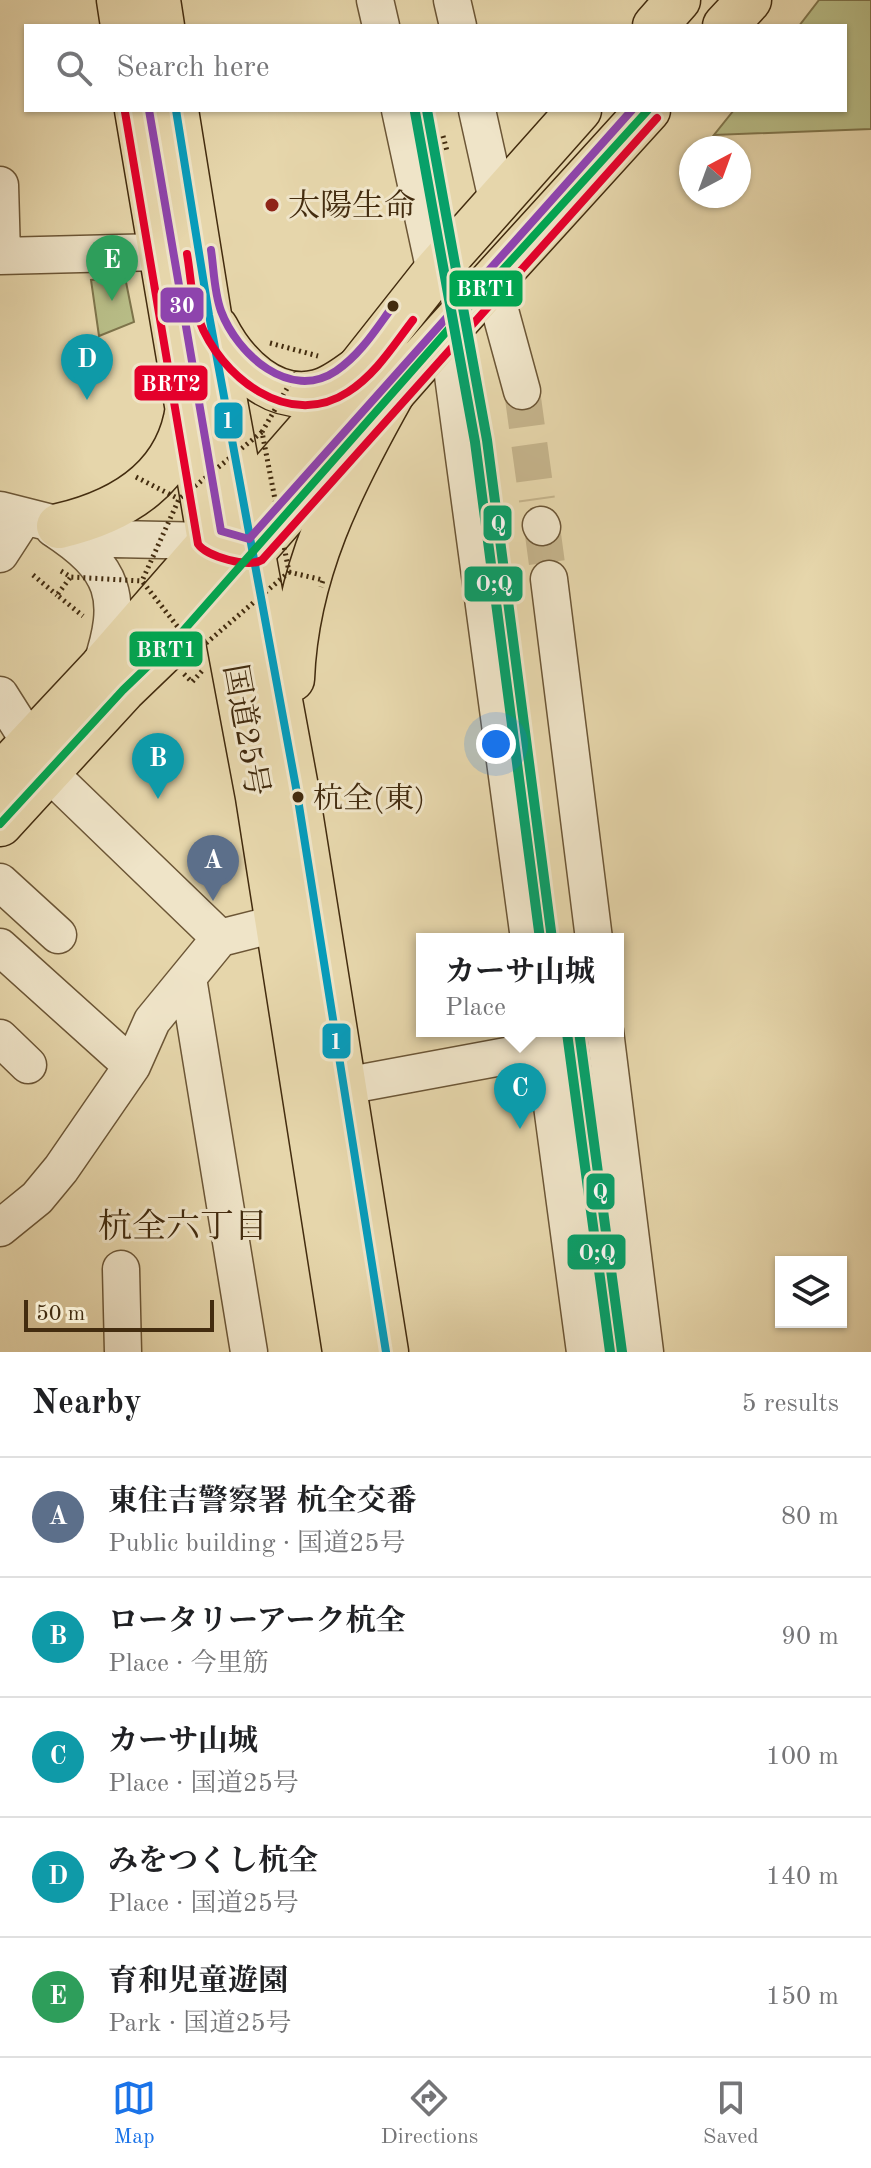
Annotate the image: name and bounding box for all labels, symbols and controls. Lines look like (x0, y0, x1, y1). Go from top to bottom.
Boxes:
search box (24, 24, 847, 112)
icon: search (52, 46, 96, 90)
text: Search here (116, 53, 270, 83)
north arrow (679, 136, 751, 208)
place label: 太陽生命 (288, 189, 416, 224)
marker: 太陽生命 (263, 196, 281, 214)
pin: E (86, 235, 138, 301)
line badge: BRT1 (448, 269, 524, 308)
text: BRT1 (456, 279, 516, 301)
line badge: 30 (159, 286, 205, 324)
text: 30 (169, 296, 195, 318)
unlabelled marker (385, 298, 401, 314)
pin: D (61, 334, 113, 400)
line badge: BRT2 (133, 364, 209, 402)
text: BRT2 (141, 374, 201, 396)
line badge: 1 (213, 401, 244, 440)
text: 1 (222, 411, 234, 433)
line badge: Q (482, 504, 513, 542)
text: Q (490, 514, 506, 536)
line badge: O;Q (463, 565, 524, 603)
text: O;Q (475, 574, 513, 596)
line badge: BRT1 (128, 630, 204, 668)
text: BRT1 (136, 640, 196, 662)
street label: 国道25号 (217, 662, 274, 799)
your location (476, 724, 516, 764)
pin: B (132, 733, 184, 799)
place label: 杭全(東) (313, 782, 425, 815)
marker: 杭全(東) (290, 789, 306, 805)
pin: A (187, 835, 239, 901)
popup (416, 933, 624, 1037)
text: カーサ山城 (445, 958, 595, 988)
text: Place (445, 995, 506, 1021)
line badge: 1 (321, 1022, 352, 1060)
text: 1 (330, 1032, 342, 1054)
pin: C (494, 1063, 546, 1129)
line badge: Q (585, 1172, 616, 1211)
text: Q (592, 1182, 608, 1204)
district label: 杭全六丁目 (98, 1208, 268, 1245)
line badge: O;Q (566, 1233, 627, 1271)
text: O;Q (578, 1243, 616, 1265)
map controls (775, 1256, 847, 1328)
button: layers (775, 1256, 847, 1328)
scale bar (24, 1296, 214, 1332)
text: 50 m (36, 1303, 85, 1325)
text: Nearby (32, 1387, 142, 1421)
text: 5 results (741, 1391, 839, 1417)
text: 東住吉警察署 杭全交番 (108, 1487, 416, 1517)
text: A (48, 1504, 68, 1530)
text: 80 m (781, 1504, 839, 1530)
text: Public building · 国道25号 (108, 1531, 405, 1557)
text: ロータリーアーク杭全 (108, 1607, 406, 1637)
text: B (49, 1624, 67, 1650)
text: 90 m (781, 1624, 839, 1650)
text: Place · 今里筋 (108, 1651, 269, 1677)
text: カーサ山城 (108, 1727, 258, 1757)
text: C (49, 1744, 67, 1770)
text: 100 m (766, 1744, 839, 1770)
text: Place · 国道25号 (108, 1771, 299, 1797)
text: みをつくし杭全 (108, 1847, 318, 1877)
text: D (48, 1864, 68, 1890)
text: 140 m (766, 1864, 839, 1890)
text: Place · 国道25号 (108, 1891, 299, 1917)
text: 育和児童遊園 (108, 1967, 288, 1997)
text: E (49, 1984, 67, 2010)
text: 150 m (766, 1984, 839, 2010)
text: Park · 国道25号 (108, 2011, 292, 2037)
tab: Map (112, 2076, 156, 2151)
tab: Directions (381, 2076, 478, 2151)
tab: Saved (703, 2076, 759, 2151)

